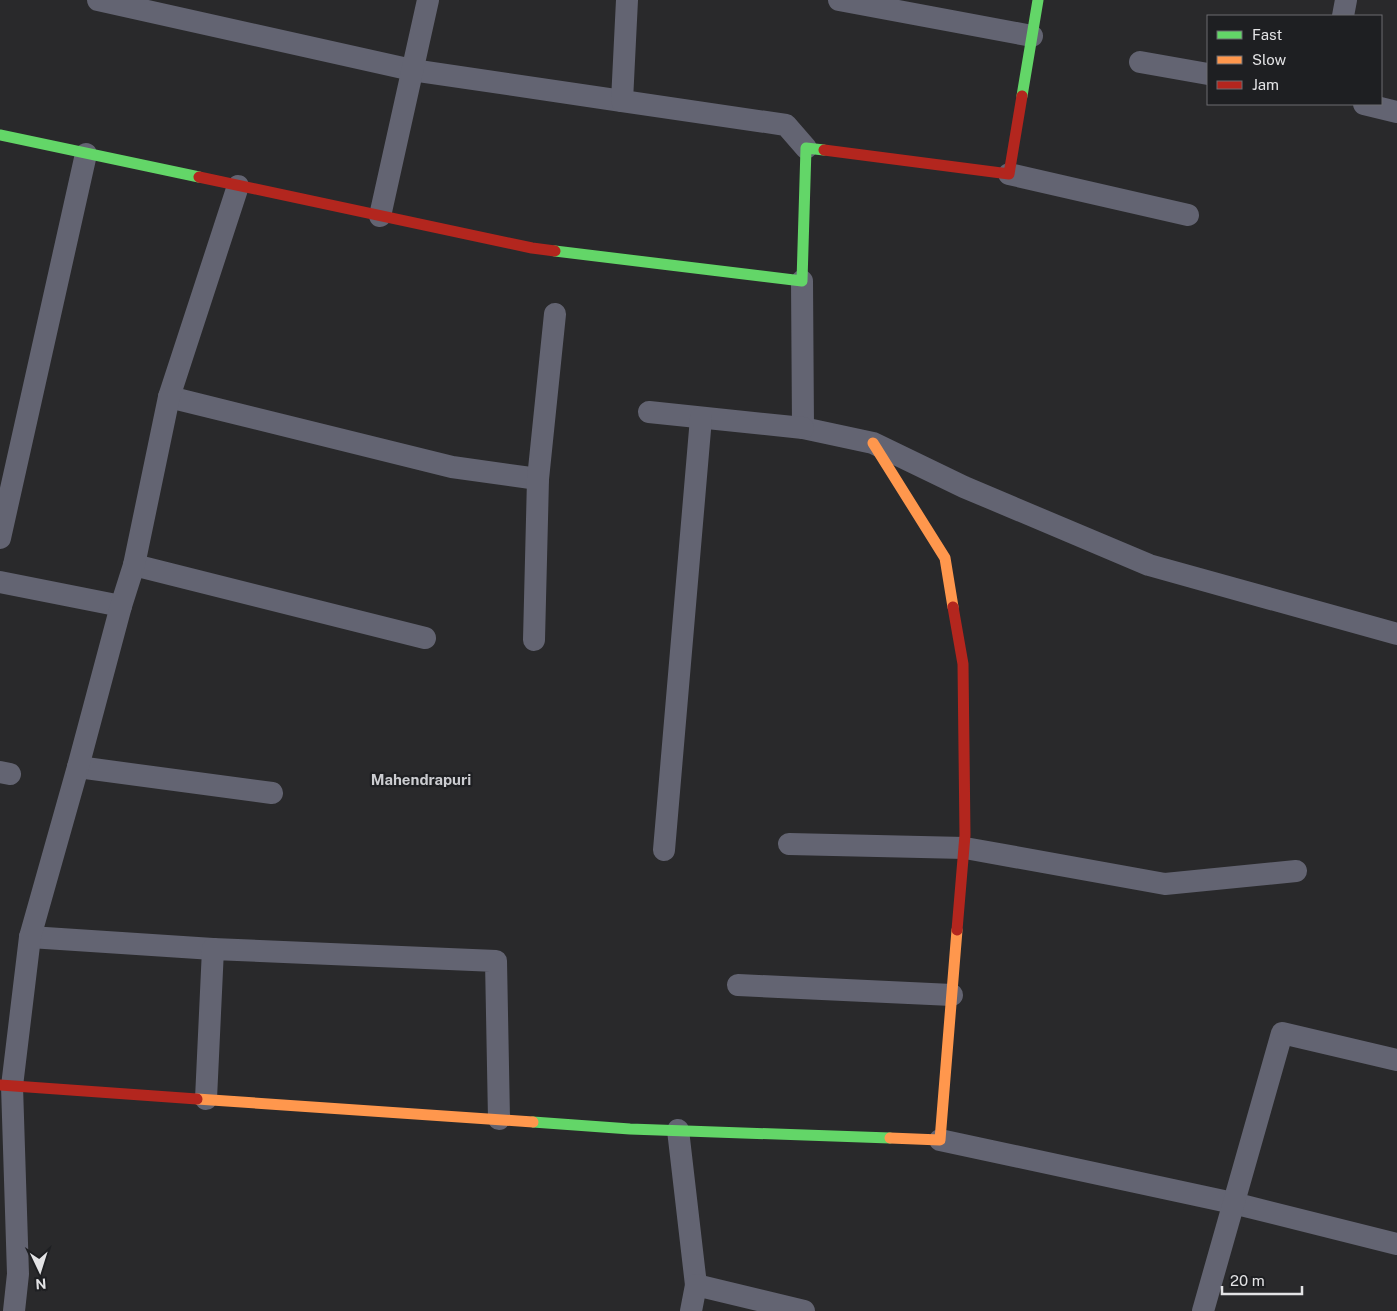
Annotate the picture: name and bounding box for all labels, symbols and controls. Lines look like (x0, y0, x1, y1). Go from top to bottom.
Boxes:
legend (1207, 15, 1382, 105)
text: Fast (1252, 26, 1282, 43)
text: Slow (1252, 51, 1287, 68)
text: Jam (1252, 76, 1279, 93)
district label: Mahendrapuri (371, 771, 471, 788)
north arrow (15, 1246, 65, 1296)
scale bar (1222, 1264, 1302, 1296)
text: 20 m (1230, 1272, 1265, 1289)
text: N (35, 1276, 47, 1292)

